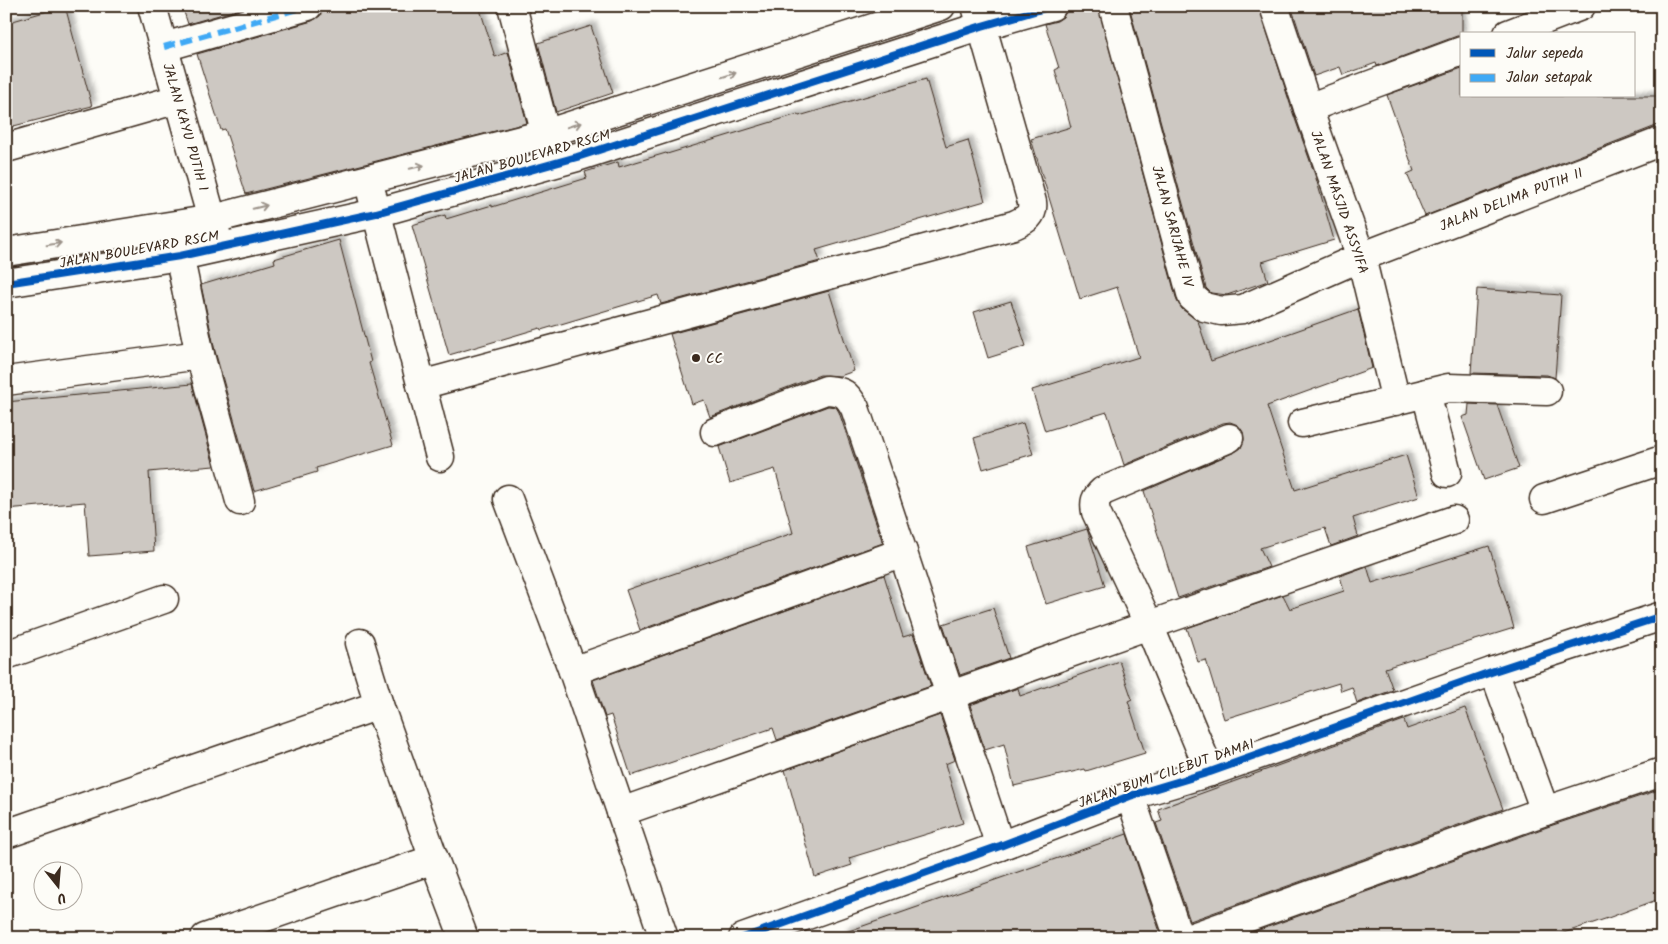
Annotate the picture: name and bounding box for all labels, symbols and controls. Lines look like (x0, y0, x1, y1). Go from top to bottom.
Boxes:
legend (1460, 32, 1636, 98)
text: Jalur sepeda (1506, 42, 1584, 66)
street label: JALAN KAYU PUTIH I (156, 61, 214, 194)
text: Jalan setapak (1506, 66, 1593, 90)
one-way arrow (721, 70, 736, 79)
one-way arrow (566, 120, 582, 130)
street label: JALAN BOULEVARD RSCM (451, 124, 613, 190)
street label: JALAN MASJID ASSYIFA (1304, 128, 1374, 277)
one-way arrow (409, 161, 425, 171)
street label: JALAN DELIMA PUTIH II (1436, 162, 1586, 237)
street label: JALAN SARIJAHE IV (1145, 163, 1199, 291)
one-way arrow (251, 202, 267, 211)
street label: JALAN BOULEVARD RSCM (58, 225, 221, 275)
one-way arrow (46, 239, 62, 249)
place label: CC (706, 348, 723, 370)
marker: CC (690, 352, 702, 364)
street label: JALAN BUMI CILEBUT DAMAI (1075, 733, 1257, 814)
north arrow (32, 862, 82, 912)
text: U (54, 886, 69, 909)

